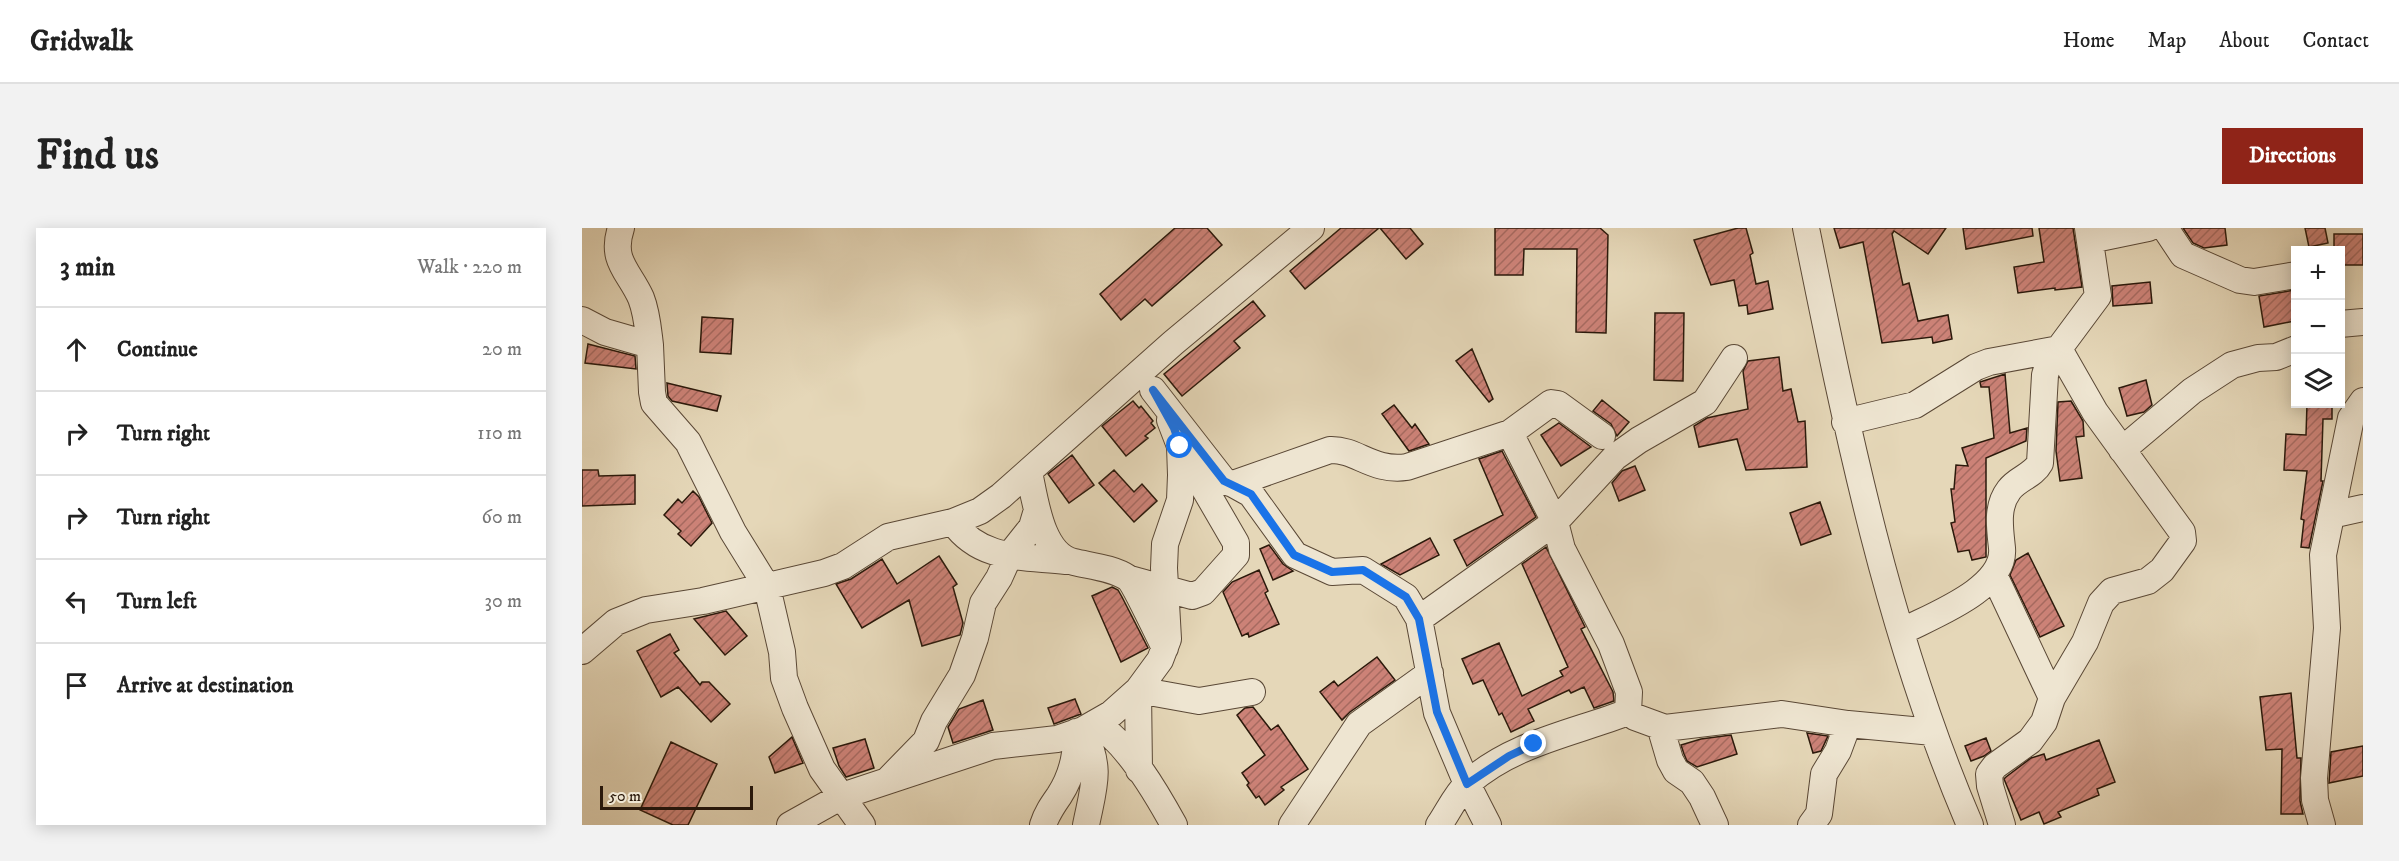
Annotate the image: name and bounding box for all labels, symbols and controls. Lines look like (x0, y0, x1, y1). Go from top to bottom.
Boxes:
text: Gridwalk (30, 24, 133, 59)
text: Home (2063, 28, 2115, 54)
text: Map (2148, 28, 2186, 54)
text: About (2219, 28, 2270, 54)
text: Contact (2303, 28, 2369, 54)
button: Directions (2222, 128, 2363, 184)
text: Find us (36, 130, 159, 182)
map controls (2291, 246, 2345, 408)
button: + (2291, 246, 2345, 300)
text: 3 min (60, 251, 115, 284)
text: Walk · 220 m (417, 255, 522, 280)
button: − (2291, 300, 2345, 354)
icon: ahead (60, 333, 93, 366)
text: Continue (117, 336, 198, 363)
text: 20 m (482, 337, 522, 362)
button: layers (2291, 354, 2345, 408)
icon: right (60, 417, 93, 450)
text: Turn right (117, 420, 210, 447)
text: 110 m (477, 421, 522, 446)
route start (1166, 432, 1192, 458)
icon: right (60, 501, 93, 534)
text: Turn right (117, 504, 210, 531)
text: 60 m (482, 505, 522, 530)
icon: left (60, 585, 93, 618)
text: Turn left (117, 588, 197, 615)
text: 30 m (484, 589, 522, 614)
icon: arrive (60, 669, 93, 702)
text: Arrive at destination (117, 672, 294, 699)
route end (1520, 730, 1546, 756)
scale bar (600, 783, 753, 810)
text: 50 m (609, 786, 641, 806)

